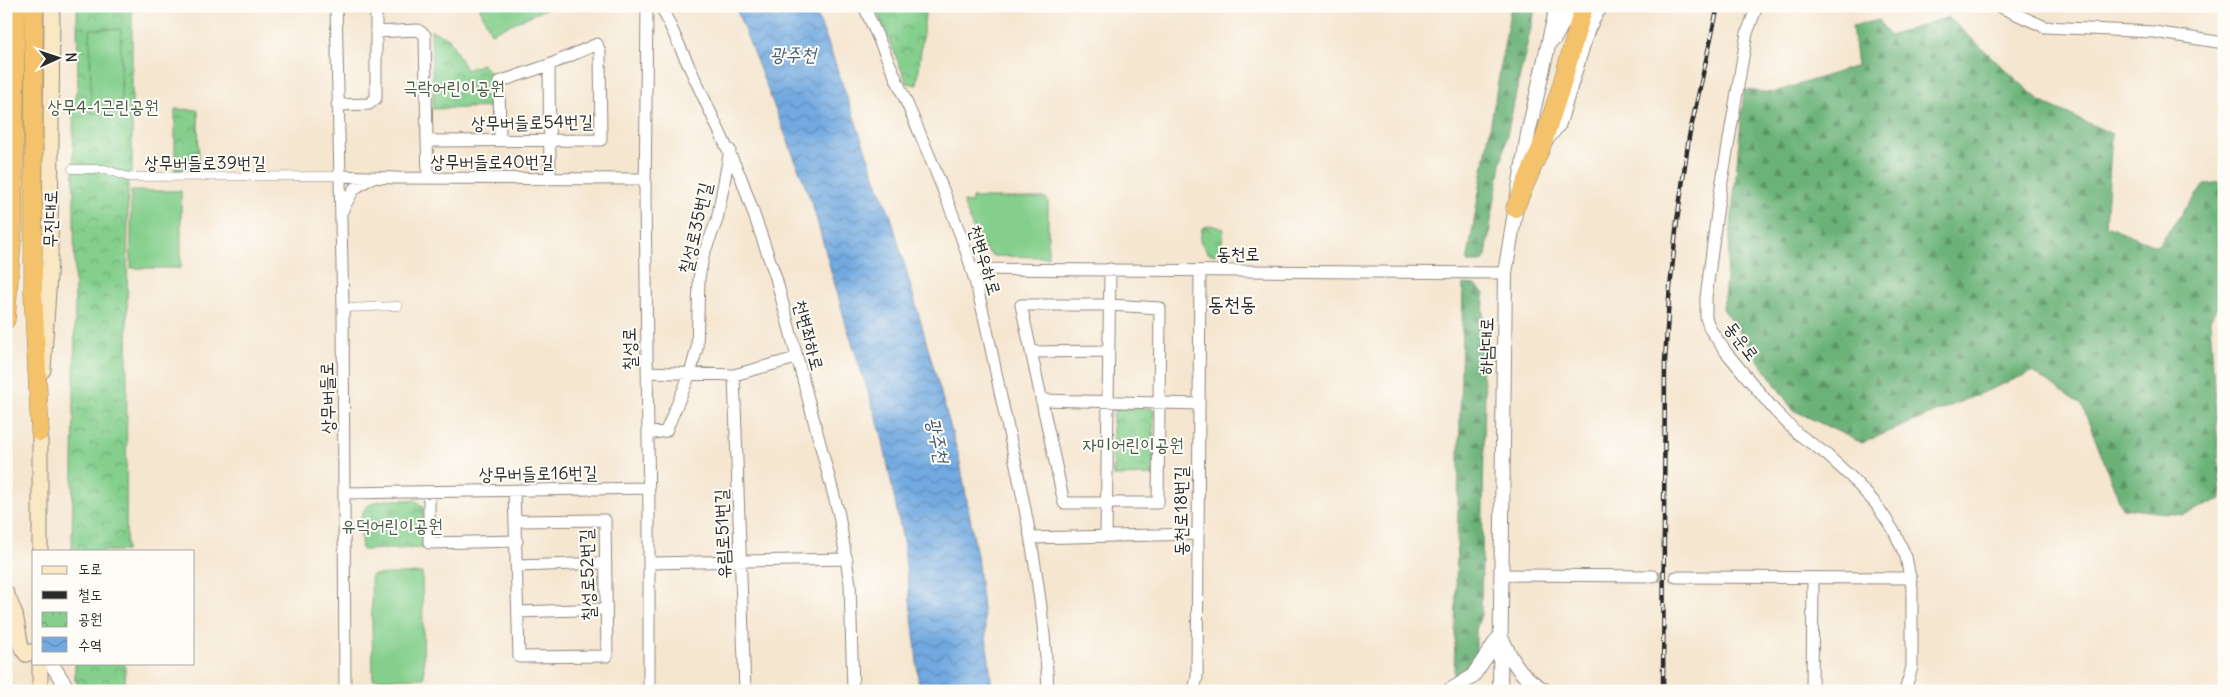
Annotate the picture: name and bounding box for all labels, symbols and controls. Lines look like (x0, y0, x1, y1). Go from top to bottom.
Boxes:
north arrow (32, 32, 82, 82)
water label: 광주천 (770, 42, 818, 66)
text: N (62, 52, 80, 63)
park label: 극락어린이공원 (403, 76, 505, 99)
park label: 상무4-1근린공원 (47, 95, 159, 118)
street label: 상무버들로54번길 (471, 109, 594, 135)
street label: 상무버들로40번길 (430, 150, 554, 173)
street label: 상무버들로39번길 (144, 151, 266, 174)
street label: 칠성로35번길 (673, 180, 717, 276)
street label: 무진대로 (38, 190, 62, 248)
street label: 천변우하로 (963, 222, 1007, 298)
street label: 동천로 (1216, 242, 1260, 265)
district label: 동천동 (1208, 291, 1256, 316)
street label: 천변좌하로 (789, 297, 829, 373)
street label: 하남대로 (1474, 317, 1498, 375)
street label: 동운로 (1720, 317, 1764, 365)
street label: 칠성로 (617, 327, 641, 371)
street label: 상무버들로 (315, 362, 339, 434)
water label: 광주천 (921, 415, 955, 467)
park label: 자미어린이공원 (1082, 433, 1184, 456)
street label: 상무버들로16번길 (478, 460, 598, 486)
street label: 동천로18번길 (1169, 466, 1192, 556)
street label: 유림로51번길 (709, 488, 735, 579)
park label: 유덕어린이공원 (341, 514, 443, 537)
street label: 칠성로52번길 (574, 528, 600, 622)
legend (32, 550, 195, 664)
text: 도로 (78, 559, 102, 578)
text: 철도 (78, 585, 102, 604)
text: 공원 (78, 609, 102, 628)
text: 수역 (78, 635, 102, 654)

